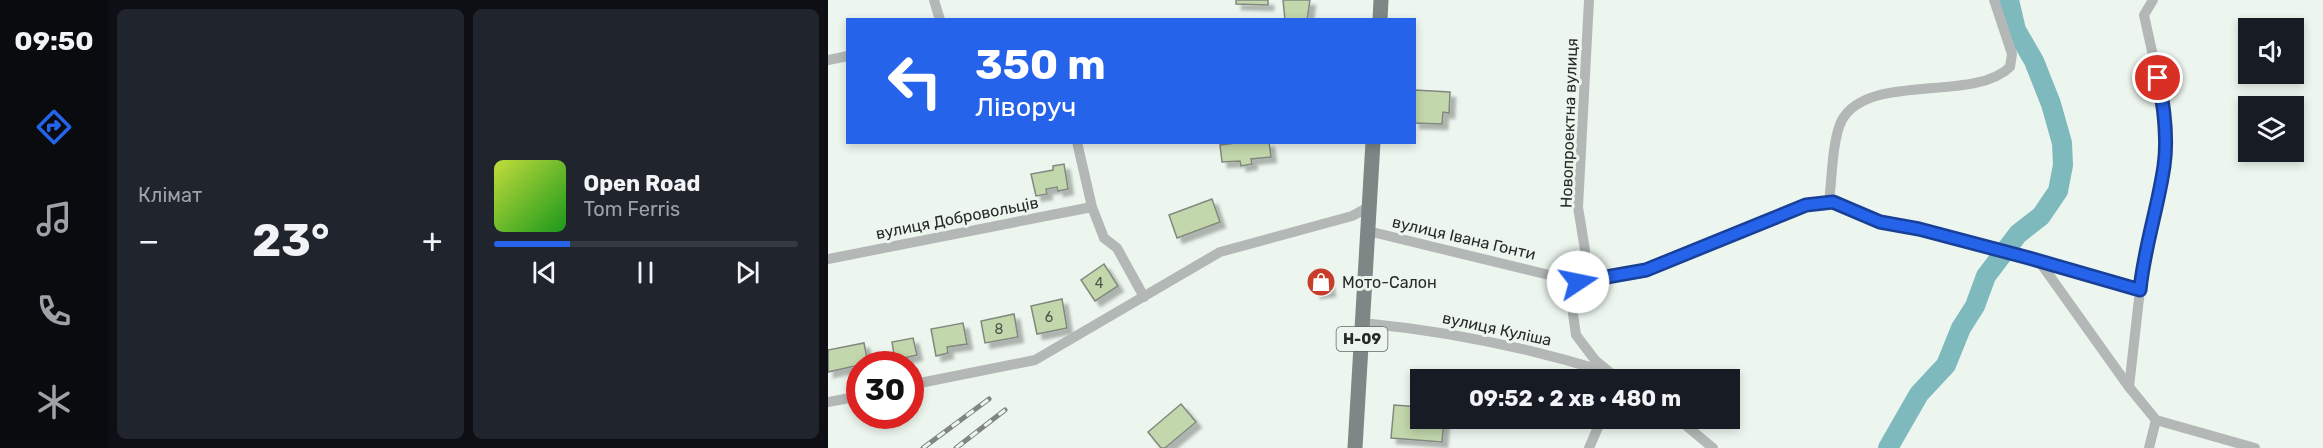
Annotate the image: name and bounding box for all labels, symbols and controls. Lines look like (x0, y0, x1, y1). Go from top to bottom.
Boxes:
map controls (2238, 18, 2304, 162)
button: sound (2238, 18, 2304, 84)
text: 09:50 (14, 25, 94, 57)
street label: Новопроектна вулиця (1557, 38, 1581, 208)
text: 350 m (975, 40, 1106, 90)
icon: left (876, 42, 954, 120)
pin (2132, 52, 2183, 103)
icon: arrive (2141, 61, 2174, 94)
text: Ліворуч (975, 91, 1076, 123)
button: layers (2238, 96, 2304, 162)
icon: directions (33, 106, 75, 148)
text: Open Road (584, 170, 700, 197)
text: Клімат (138, 183, 202, 207)
street label: вулиця Добровольців (874, 193, 1040, 243)
text: Tom Ferris (584, 197, 680, 221)
icon: music (33, 198, 75, 240)
street label: вулиця Івана Гонти (1390, 212, 1538, 264)
text: 23° (252, 214, 329, 267)
text: − (138, 221, 159, 260)
text: + (422, 221, 442, 260)
position arrow (1546, 250, 1610, 314)
icon: previous (528, 256, 561, 289)
icon: pause (629, 256, 662, 289)
icon: next (731, 256, 764, 289)
shop icon: Мото-Салон (1305, 266, 1337, 298)
place label: Мото-Салон (1342, 273, 1437, 292)
house number: 4 (1095, 275, 1104, 292)
icon: phone (33, 290, 75, 332)
street label: вулиця Куліша (1441, 308, 1553, 350)
house number: 6 (1045, 309, 1053, 326)
house number: 8 (995, 321, 1004, 338)
road number: Н-09 (1336, 327, 1388, 351)
speed limit sign: 30 (846, 351, 924, 429)
icon: climate (33, 381, 75, 423)
text: 09:52 · 2 хв · 480 m (1469, 385, 1681, 412)

